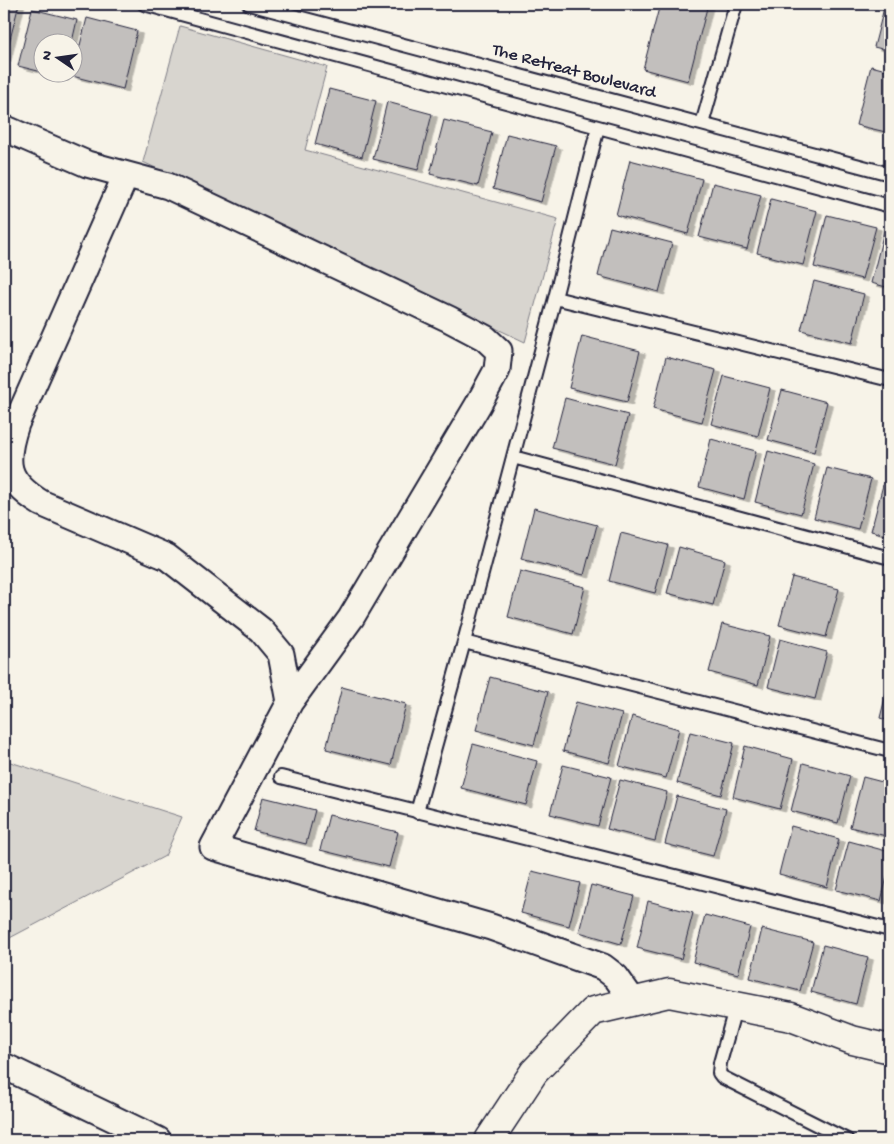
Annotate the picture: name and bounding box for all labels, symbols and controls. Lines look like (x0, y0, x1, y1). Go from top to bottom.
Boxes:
north arrow (32, 32, 82, 82)
street label: The Retreat Boulevard (489, 40, 660, 104)
text: N (38, 49, 57, 62)

